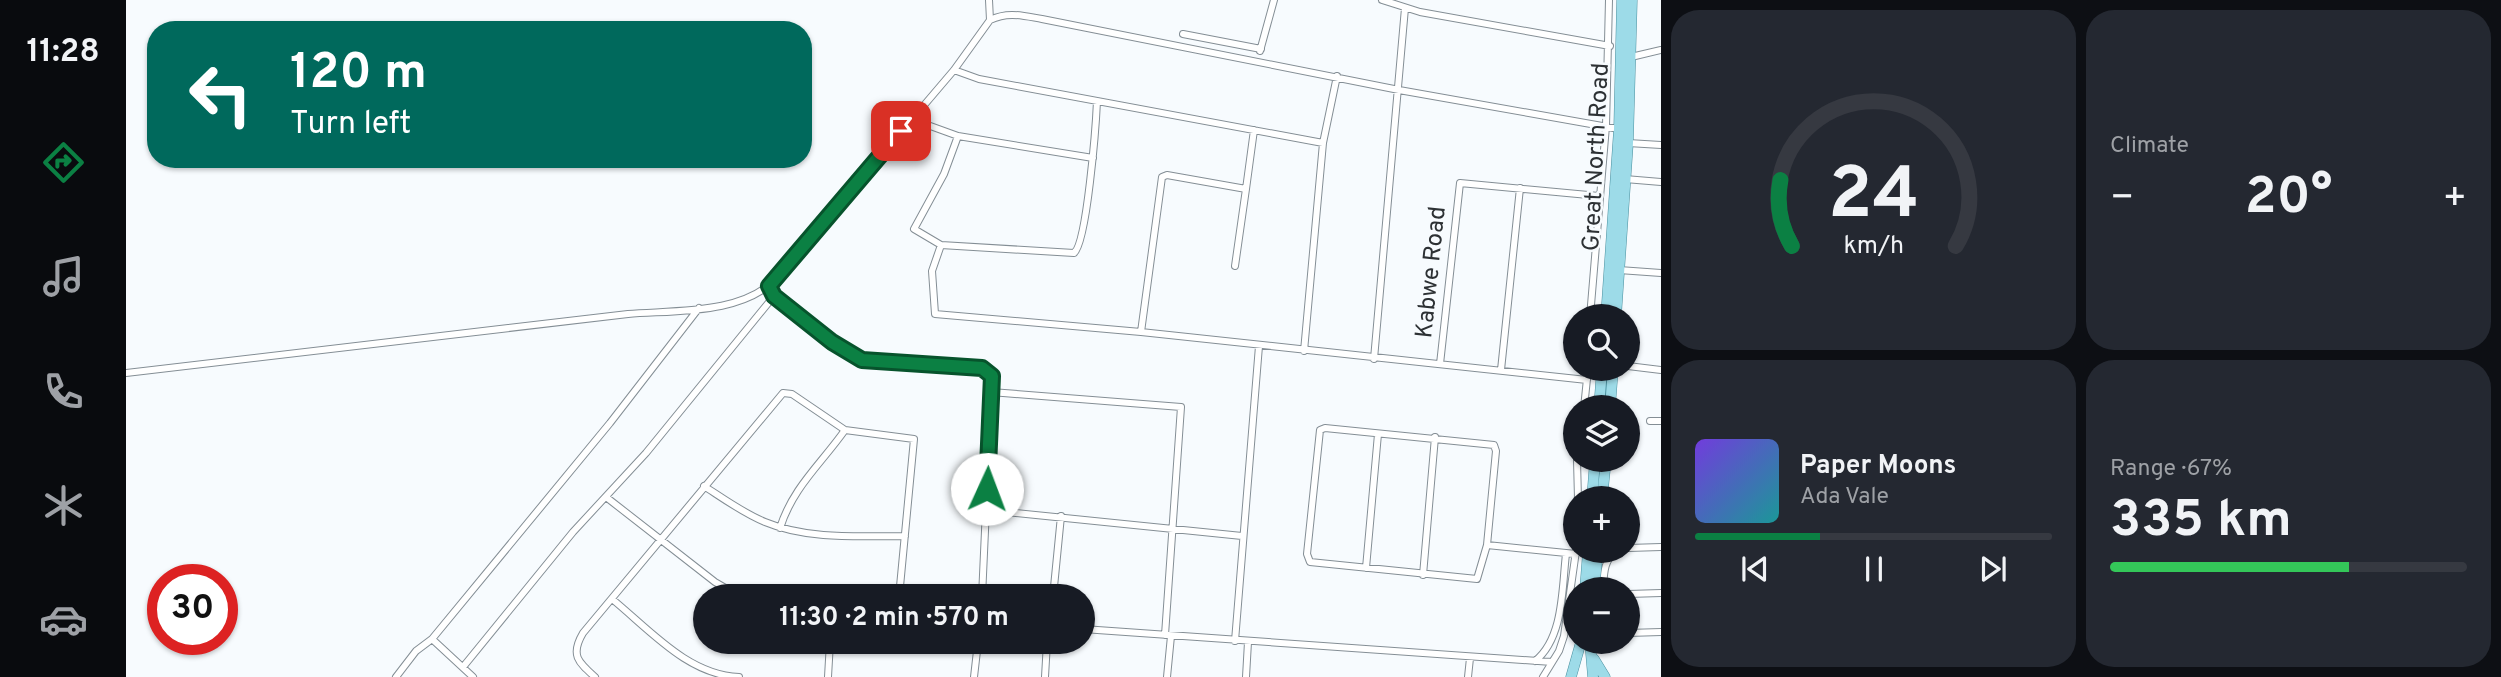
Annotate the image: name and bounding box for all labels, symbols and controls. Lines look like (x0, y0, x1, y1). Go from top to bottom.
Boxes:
text: 11:28 (26, 33, 100, 73)
text: 120 m (290, 44, 427, 106)
icon: left (175, 49, 266, 140)
street label: Great North Road (1577, 62, 1617, 252)
pin (871, 101, 931, 161)
text: Turn left (290, 105, 411, 145)
icon: arrive (882, 112, 920, 150)
text: Climate (2110, 132, 2189, 161)
icon: directions (39, 138, 88, 187)
text: 24 (1828, 152, 1919, 244)
text: 20° (2245, 166, 2332, 232)
text: − (2110, 175, 2135, 224)
text: + (2442, 175, 2467, 224)
street label: Kabwe Road (1410, 205, 1454, 340)
text: km/h (1843, 231, 1904, 263)
icon: music (39, 252, 88, 301)
map controls (1563, 304, 1640, 654)
button: search (1563, 304, 1640, 381)
icon: phone (39, 367, 88, 416)
button: layers (1563, 395, 1640, 472)
text: Paper Moons (1800, 450, 1956, 483)
position arrow (950, 452, 1024, 526)
text: Range · 67% (2110, 455, 2232, 484)
icon: climate (39, 481, 88, 530)
text: Ada Vale (1800, 483, 1889, 512)
button: + (1563, 486, 1640, 563)
text: 335 km (2110, 489, 2292, 555)
icon: previous (1736, 550, 1774, 588)
icon: pause (1855, 550, 1893, 588)
icon: next (1974, 550, 2012, 588)
speed limit sign: 30 (147, 564, 238, 655)
button: − (1563, 577, 1640, 654)
icon: car (39, 595, 88, 644)
text: 11:30 · 2 min · 570 m (779, 602, 1009, 635)

